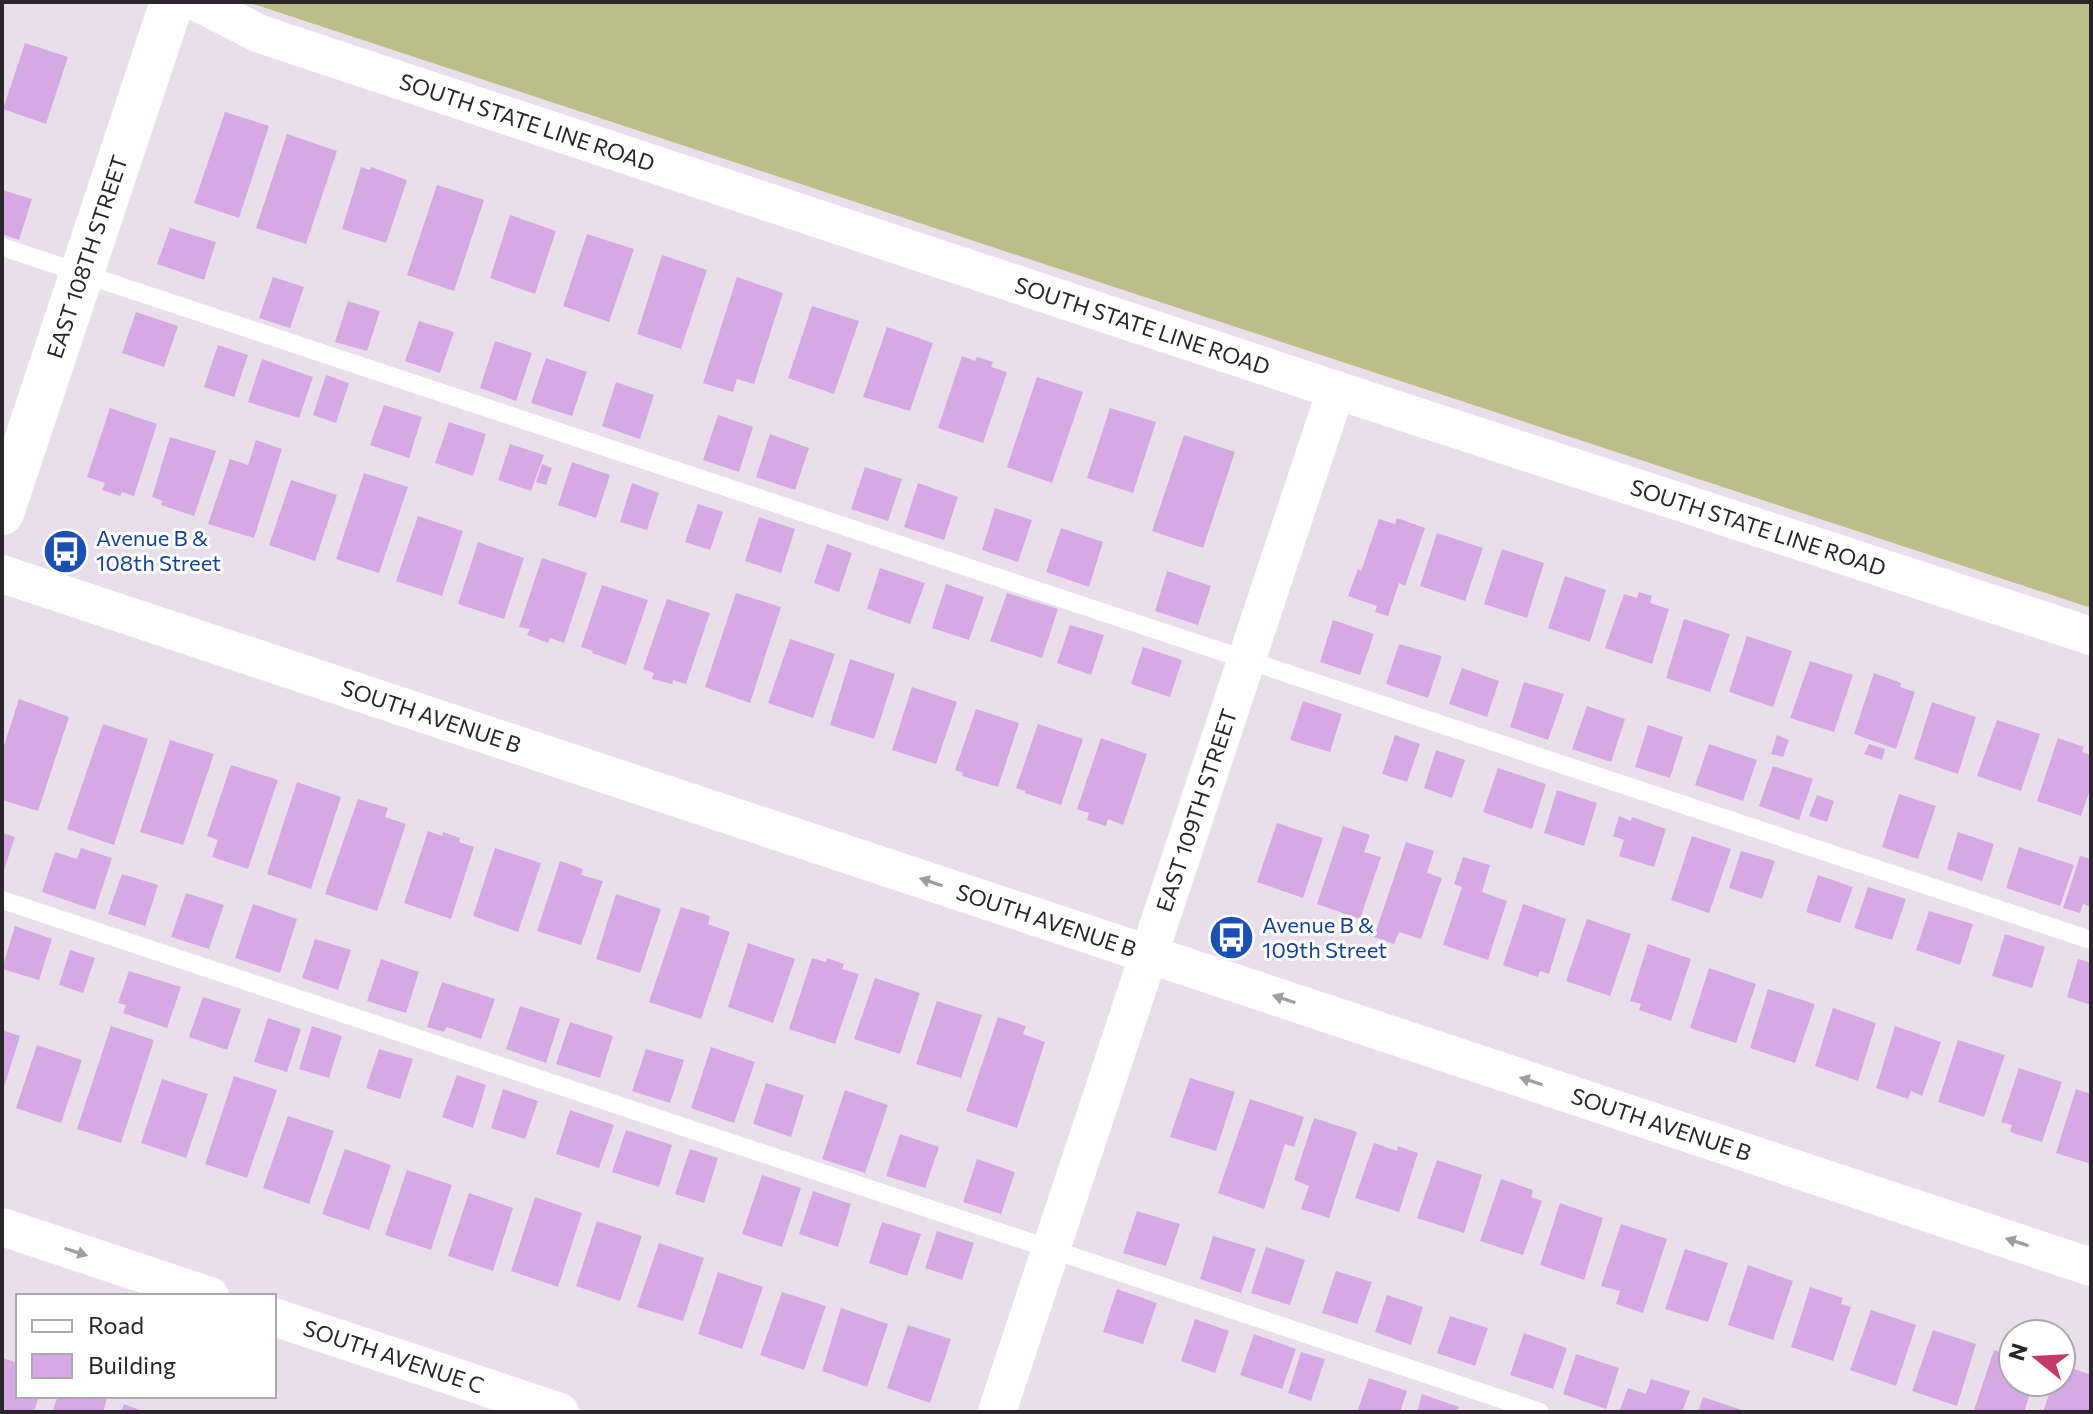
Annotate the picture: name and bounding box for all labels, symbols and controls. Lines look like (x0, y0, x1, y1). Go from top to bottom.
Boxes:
street label: SOUTH STATE LINE ROAD (396, 67, 658, 177)
street label: EAST 108TH STREET (40, 152, 133, 362)
street label: SOUTH STATE LINE ROAD (1011, 271, 1273, 380)
street label: SOUTH STATE LINE ROAD (1627, 473, 1889, 581)
place label: Avenue B & 108th Street (96, 524, 221, 576)
bus stop icon: Avenue B & 108th Street (41, 527, 89, 575)
street label: SOUTH AVENUE B (338, 673, 525, 758)
street label: EAST 109TH STREET (1150, 705, 1242, 915)
one-way arrow (919, 875, 943, 887)
street label: SOUTH AVENUE B (953, 878, 1140, 962)
place label: Avenue B & 109th Street (1262, 911, 1387, 963)
bus stop icon: Avenue B & 109th Street (1207, 914, 1255, 962)
one-way arrow (1272, 993, 1296, 1005)
one-way arrow (1519, 1074, 1543, 1087)
street label: SOUTH AVENUE B (1568, 1082, 1755, 1166)
one-way arrow (2005, 1236, 2029, 1248)
one-way arrow (64, 1246, 88, 1258)
legend (16, 1294, 276, 1398)
text: Road (88, 1310, 144, 1339)
street label: SOUTH AVENUE C (300, 1314, 487, 1399)
north arrow (1997, 1318, 2077, 1398)
text: N (2002, 1340, 2033, 1364)
text: Building (88, 1350, 176, 1379)

